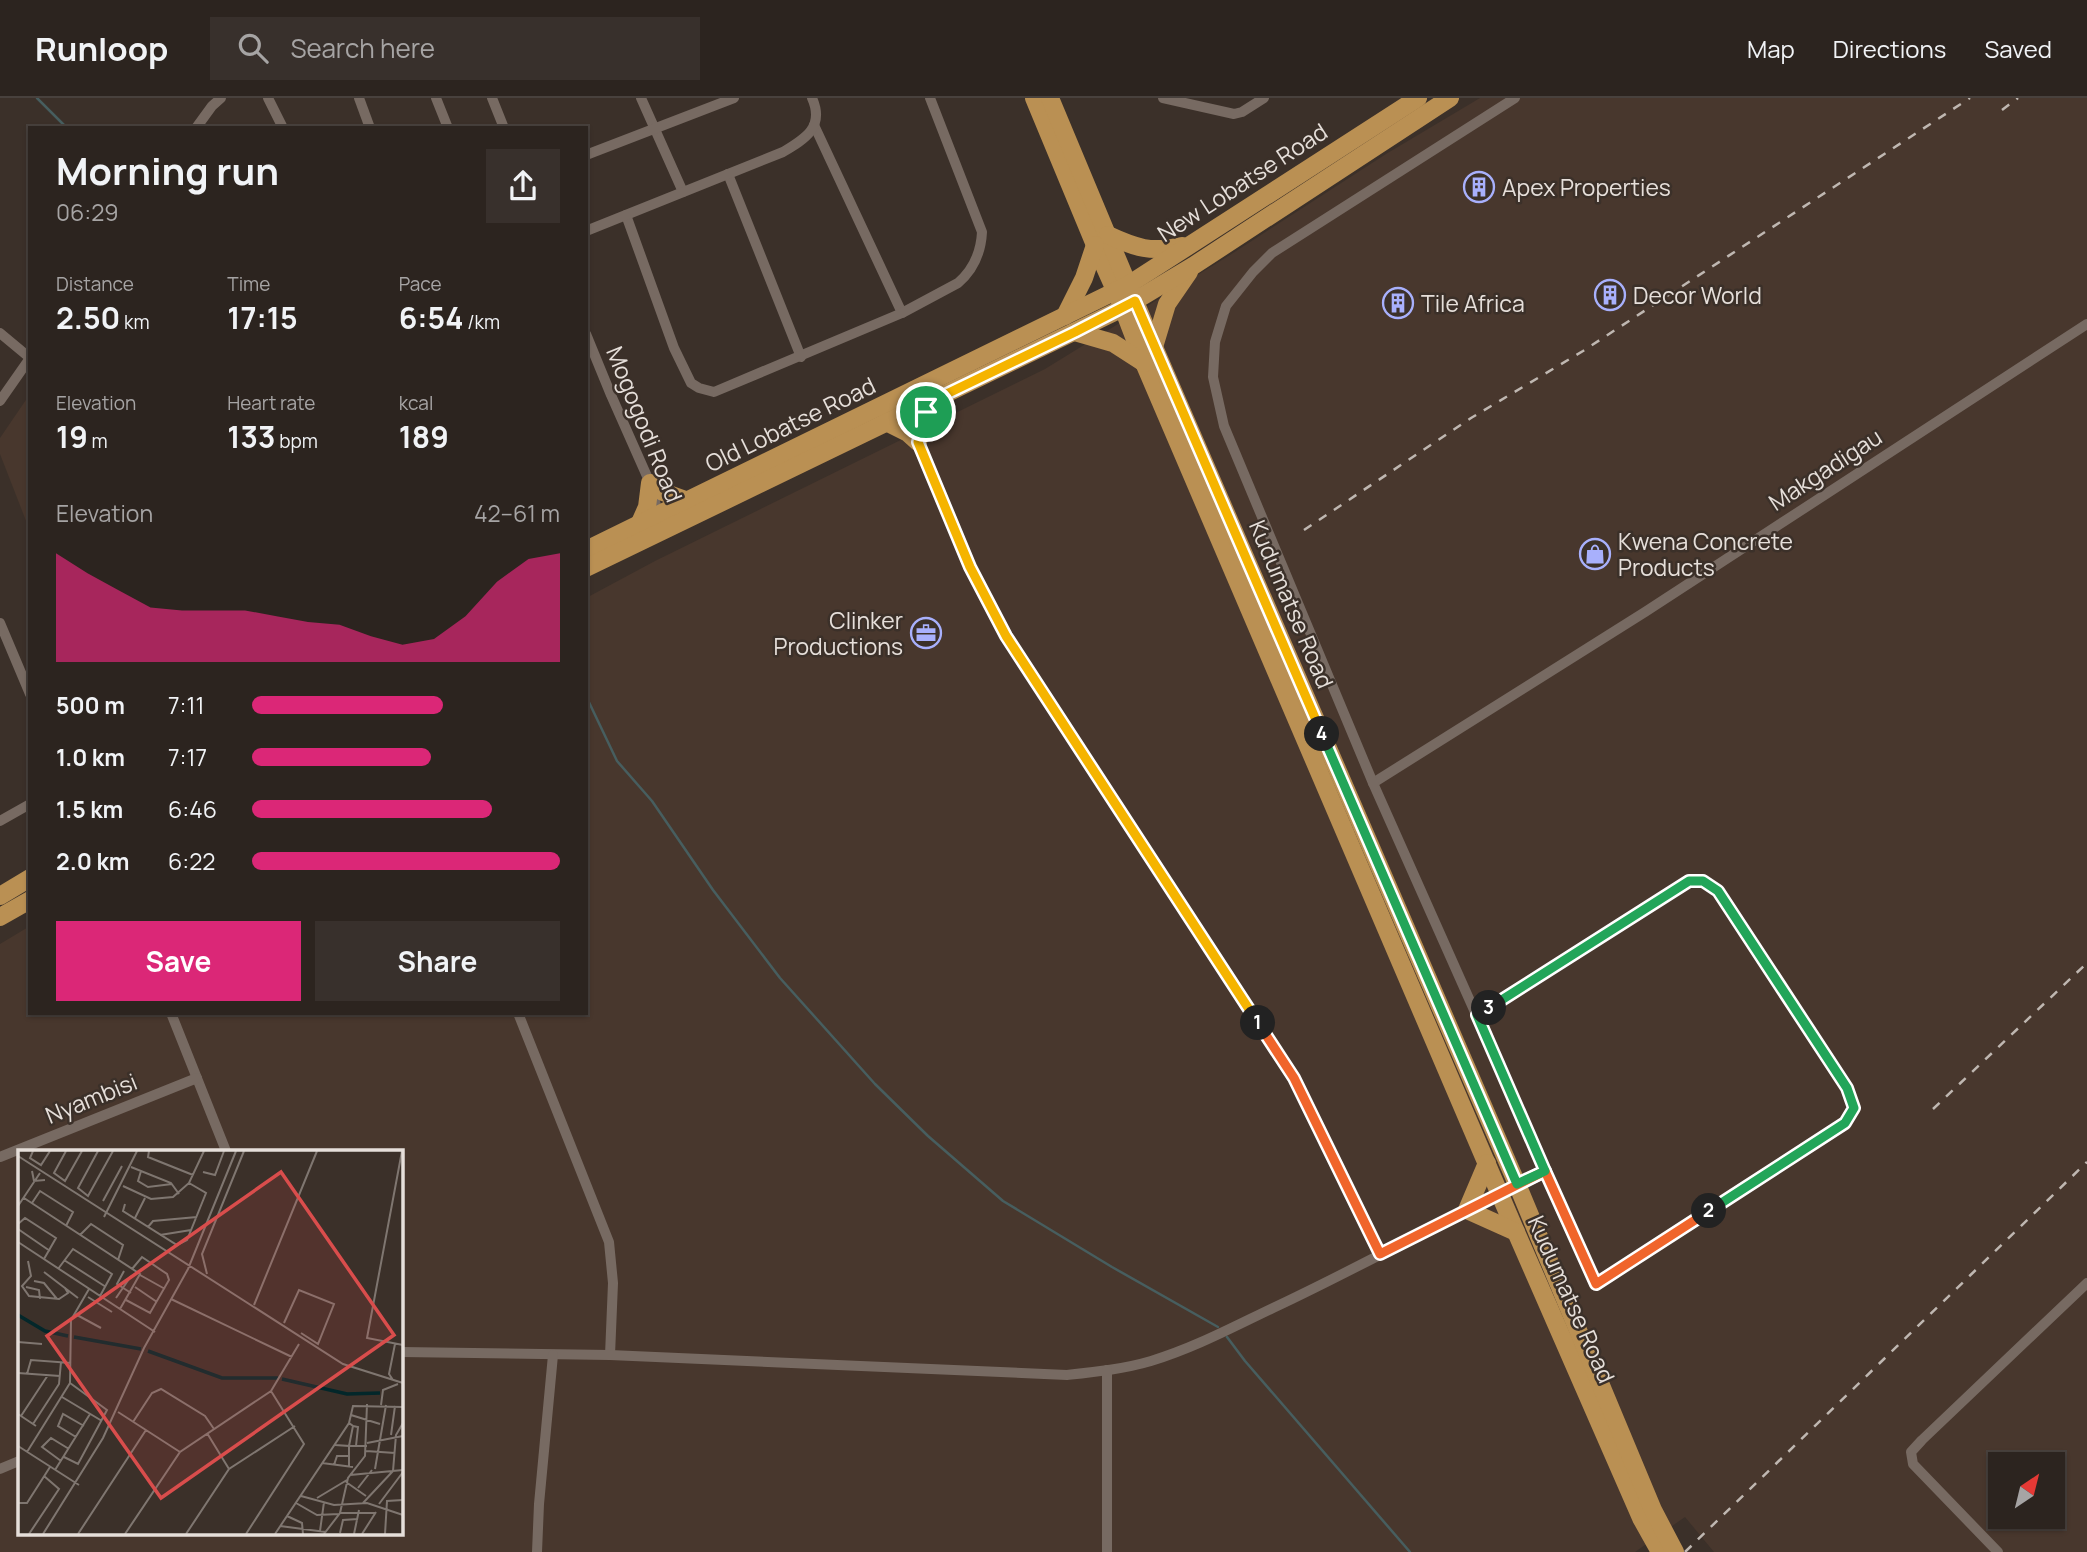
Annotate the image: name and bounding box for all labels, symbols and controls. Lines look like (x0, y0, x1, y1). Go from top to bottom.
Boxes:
search box (210, 17, 700, 80)
text: Runloop (35, 26, 168, 71)
icon: search (234, 29, 272, 67)
text: Search here (290, 30, 435, 66)
text: Map (1747, 32, 1795, 65)
text: Directions (1833, 32, 1946, 65)
text: Saved (1984, 32, 2052, 65)
street label: New Lobatse Road (1151, 115, 1333, 249)
text: Morning run (56, 144, 279, 196)
button: share (486, 149, 560, 223)
building icon: Apex Properties (1462, 170, 1496, 204)
place label: Apex Properties (1502, 171, 1671, 203)
text: 06:29 (56, 196, 119, 228)
text: Distance (56, 271, 134, 297)
text: Time (227, 271, 270, 297)
text: Pace (399, 271, 442, 297)
building icon: Decor World (1593, 278, 1627, 312)
place label: Decor World (1633, 279, 1762, 311)
building icon: Tile Africa (1381, 286, 1415, 320)
place label: Tile Africa (1421, 287, 1525, 319)
text: 2.50 (56, 297, 120, 338)
text: 17:15 (227, 297, 297, 338)
text: 6:54 (399, 297, 463, 338)
text: km (120, 309, 150, 335)
text: /km (463, 309, 500, 335)
street label: Mogogodi Road (599, 341, 691, 507)
street label: Old Lobatse Road (699, 369, 881, 479)
pin (896, 382, 956, 442)
text: Elevation (56, 390, 136, 416)
text: Heart rate (227, 390, 315, 416)
text: kcal (399, 390, 433, 416)
icon: arrive (907, 393, 945, 431)
text: 19 (56, 416, 88, 457)
text: 133 (227, 416, 275, 457)
text: 189 (399, 416, 449, 457)
street label: Makgadigau (1762, 420, 1888, 518)
text: m (88, 428, 108, 454)
text: bpm (275, 428, 318, 454)
text: Elevation (56, 497, 153, 529)
text: 42–61 m (474, 497, 560, 529)
street label: Kudumatse Road (1242, 515, 1342, 693)
place label: Kwena Concrete Products (1618, 525, 1793, 583)
shop icon: Kwena Concrete Products (1578, 537, 1612, 571)
place label: Clinker Productions (773, 604, 903, 662)
office icon: Clinker Productions (909, 616, 943, 650)
text: 500 m (56, 689, 125, 721)
text: 7:11 (168, 689, 204, 721)
pin: 4 (1304, 716, 1340, 752)
text: 4 (1316, 720, 1327, 746)
text: 1.0 km (56, 741, 125, 773)
text: 7:17 (168, 741, 207, 773)
text: 1.5 km (56, 793, 123, 825)
text: 6:46 (168, 793, 217, 825)
text: 2.0 km (56, 845, 129, 877)
text: 6:22 (168, 845, 215, 877)
button: Save (56, 921, 301, 1001)
button: Share (315, 921, 560, 1001)
pin: 3 (1472, 990, 1506, 1026)
text: 3 (1483, 994, 1494, 1020)
pin: 1 (1240, 1006, 1276, 1040)
text: 1 (1253, 1009, 1262, 1035)
street label: Nyambisi (40, 1065, 142, 1131)
inset map (18, 1150, 402, 1534)
pin: 2 (1692, 1194, 1726, 1228)
text: 2 (1703, 1197, 1714, 1223)
street label: Kudumatse Road (1521, 1210, 1623, 1388)
north arrow (1988, 1452, 2065, 1530)
map controls (1988, 1452, 2065, 1529)

